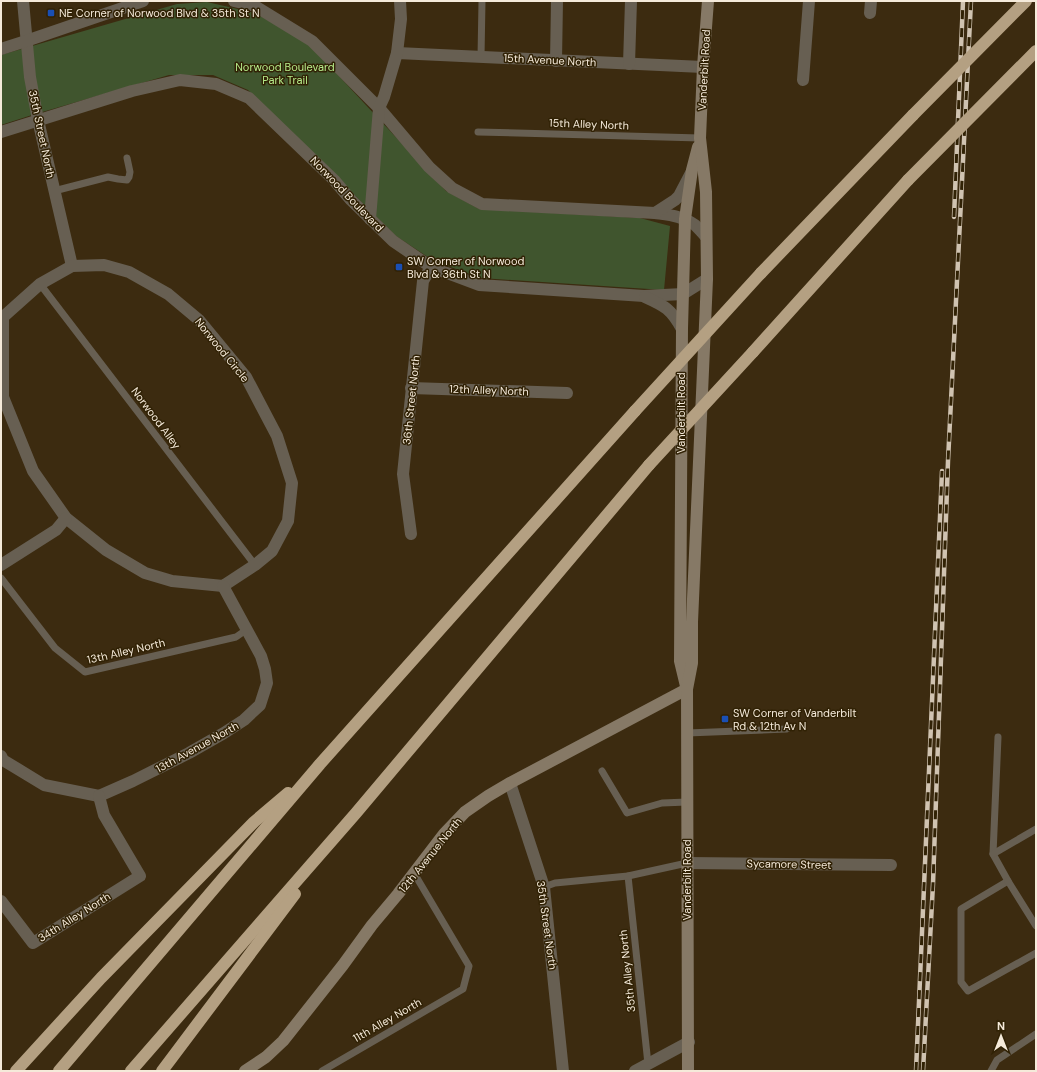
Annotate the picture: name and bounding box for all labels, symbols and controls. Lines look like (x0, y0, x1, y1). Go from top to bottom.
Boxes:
place label: NE Corner of Norwood Blvd & 35th St N (59, 6, 260, 20)
marker: NE Corner of Norwood Blvd & 35th St N (46, 8, 56, 18)
street label: Vanderbilt Road (695, 29, 713, 111)
street label: 15th Avenue North (503, 51, 597, 69)
park label: Norwood Boulevard Park Trail (235, 60, 335, 87)
street label: 35th Street North (26, 89, 58, 179)
street label: 15th Alley North (549, 116, 629, 132)
street label: Norwood Boulevard (307, 153, 387, 235)
place label: SW Corner of Norwood Blvd & 36th St N (407, 254, 524, 281)
marker: SW Corner of Norwood Blvd & 36th St N (394, 262, 404, 272)
street label: Norwood Circle (192, 315, 252, 385)
street label: 36th Street North (399, 355, 423, 445)
street label: Vanderbilt Road (674, 372, 688, 454)
street label: 12th Alley North (449, 382, 529, 398)
street label: Norwood Alley (128, 384, 184, 452)
street label: 13th Alley North (86, 635, 166, 667)
place label: SW Corner of Vanderbilt Rd & 12th Av N (733, 706, 857, 733)
marker: SW Corner of Vanderbilt Rd & 12th Av N (720, 714, 730, 724)
street label: 13th Avenue North (153, 718, 241, 776)
street label: 12th Avenue North (395, 815, 465, 895)
street label: Vanderbilt Road (680, 839, 694, 921)
street label: Sycamore Street (746, 856, 832, 872)
street label: 35th Street North (534, 880, 560, 970)
street label: 34th Alley North (35, 889, 113, 945)
street label: 35th Alley North (616, 929, 638, 1013)
street label: 11th Alley North (350, 995, 424, 1045)
north arrow (981, 1016, 1021, 1056)
text: N (997, 1019, 1005, 1033)

